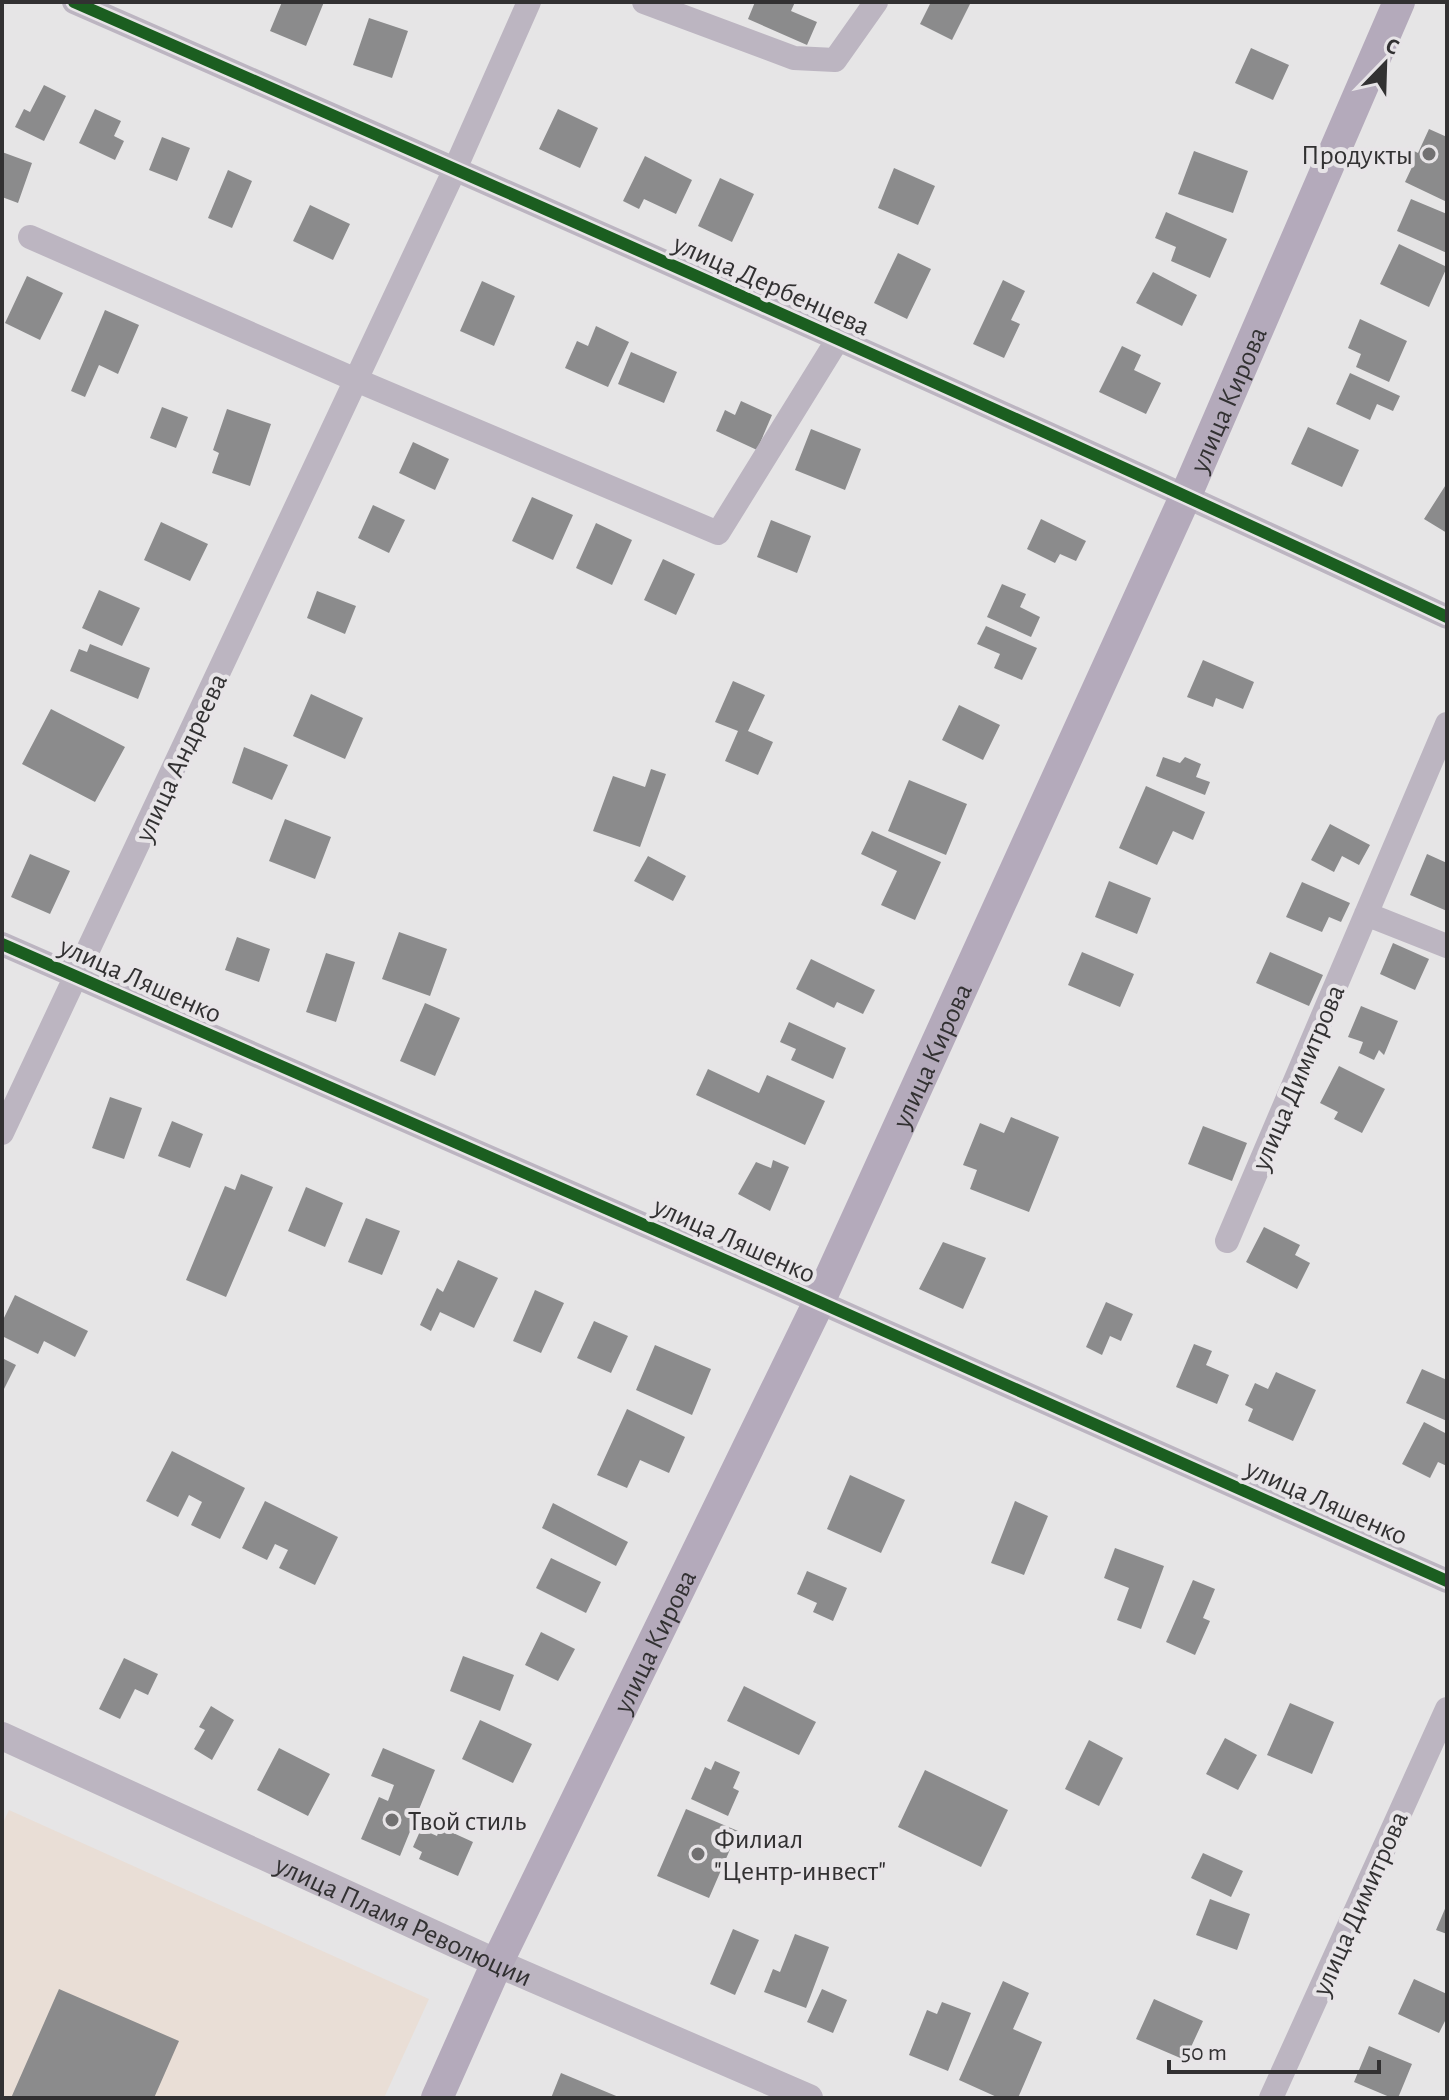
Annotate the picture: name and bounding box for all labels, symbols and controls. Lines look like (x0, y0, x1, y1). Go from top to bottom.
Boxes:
north arrow (1345, 24, 1425, 104)
text: С (1383, 34, 1402, 59)
place label: Продукты (1301, 142, 1413, 170)
marker: Продукты (1420, 145, 1438, 163)
street label: улица Дербенцева (668, 230, 874, 342)
street label: улица Кирова (1185, 323, 1273, 478)
street label: улица Андреева (130, 669, 233, 847)
street label: улица Ляшенко (54, 932, 225, 1029)
street label: улица Кирова (888, 979, 978, 1134)
street label: улица Димитрова (1247, 981, 1351, 1176)
street label: улица Ляшенко (648, 1192, 819, 1289)
street label: улица Ляшенко (1240, 1454, 1411, 1551)
street label: улица Кирова (609, 1566, 702, 1719)
street label: улица Димитрова (1307, 1807, 1414, 2001)
place label: Твой стиль (408, 1808, 526, 1836)
marker: Твой стиль (383, 1811, 401, 1829)
place label: Филиал "Центр-инвест" (714, 1826, 886, 1886)
marker: Филиал "Центр-инвест" (689, 1845, 707, 1863)
street label: улица Пламя Революции (270, 1851, 536, 1992)
scale bar (1169, 2024, 1379, 2074)
text: 50 m (1181, 2041, 1227, 2065)

